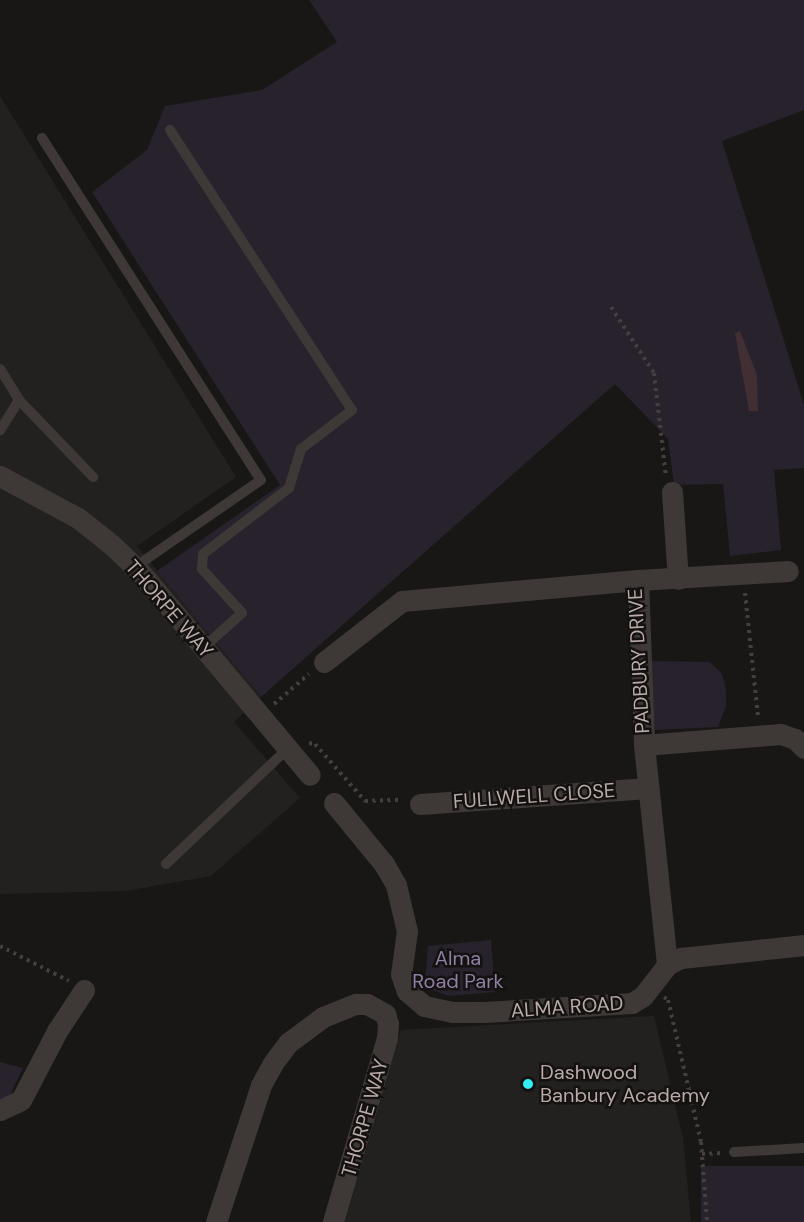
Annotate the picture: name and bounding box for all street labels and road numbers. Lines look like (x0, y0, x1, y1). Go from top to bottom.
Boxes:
street label: THORPE WAY (120, 555, 218, 663)
street label: PADBURY DRIVE (623, 588, 655, 734)
street label: FULLWELL CLOSE (452, 778, 616, 814)
street label: ALMA ROAD (510, 991, 624, 1023)
street label: THORPE WAY (337, 1056, 393, 1180)

